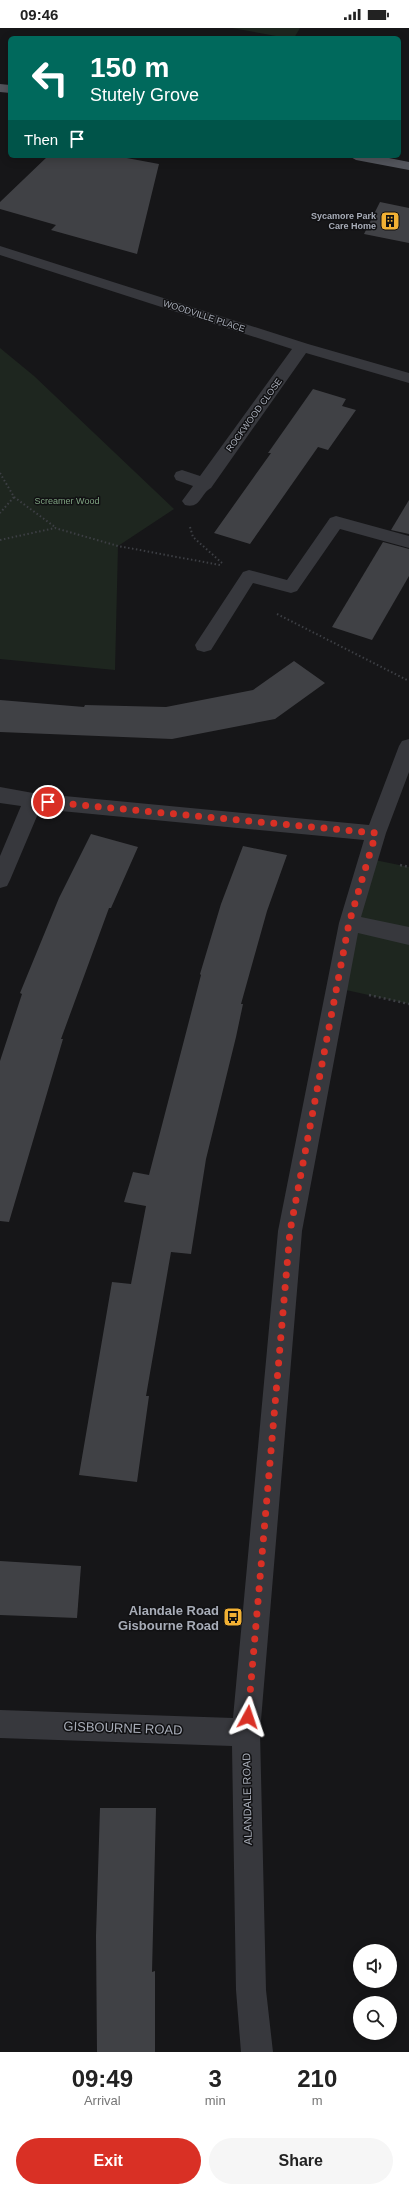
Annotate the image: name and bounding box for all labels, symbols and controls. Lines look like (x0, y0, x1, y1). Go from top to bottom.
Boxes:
text: 09:46 (20, 6, 58, 23)
icon: left (24, 52, 76, 104)
text: 150 m (90, 52, 169, 83)
text: Stutely Grove (90, 85, 199, 105)
icon: arrive (66, 128, 88, 150)
text: Then (24, 131, 58, 148)
building icon: Sycamore Park Care Home (379, 210, 401, 232)
place label: Sycamore Park Care Home (311, 211, 377, 231)
street label: WOODVILLE PLACE (162, 298, 246, 334)
street label: ROCKWOOD CLOSE (224, 376, 284, 454)
park label: Screamer Wood (35, 496, 99, 506)
pin (31, 785, 65, 819)
icon: arrive (37, 791, 59, 813)
place label: Alandale Road Gisbourne Road (118, 1603, 219, 1633)
bus stop icon: Alandale Road Gisbourne Road (222, 1606, 244, 1628)
position arrow (227, 1696, 269, 1738)
street label: GISBOURNE ROAD (63, 1718, 183, 1738)
street label: ALANDALE ROAD (240, 1753, 254, 1845)
map controls (353, 1944, 397, 2040)
button: sound (353, 1944, 397, 1988)
button: search (353, 1996, 397, 2040)
text: 09:49 (72, 2065, 133, 2092)
text: 3 (208, 2065, 222, 2092)
text: 210 (297, 2065, 337, 2092)
text: Arrival (84, 2093, 121, 2108)
text: min (205, 2093, 226, 2108)
text: m (312, 2093, 323, 2108)
button: Exit (16, 2138, 201, 2184)
button: Share (209, 2138, 393, 2184)

